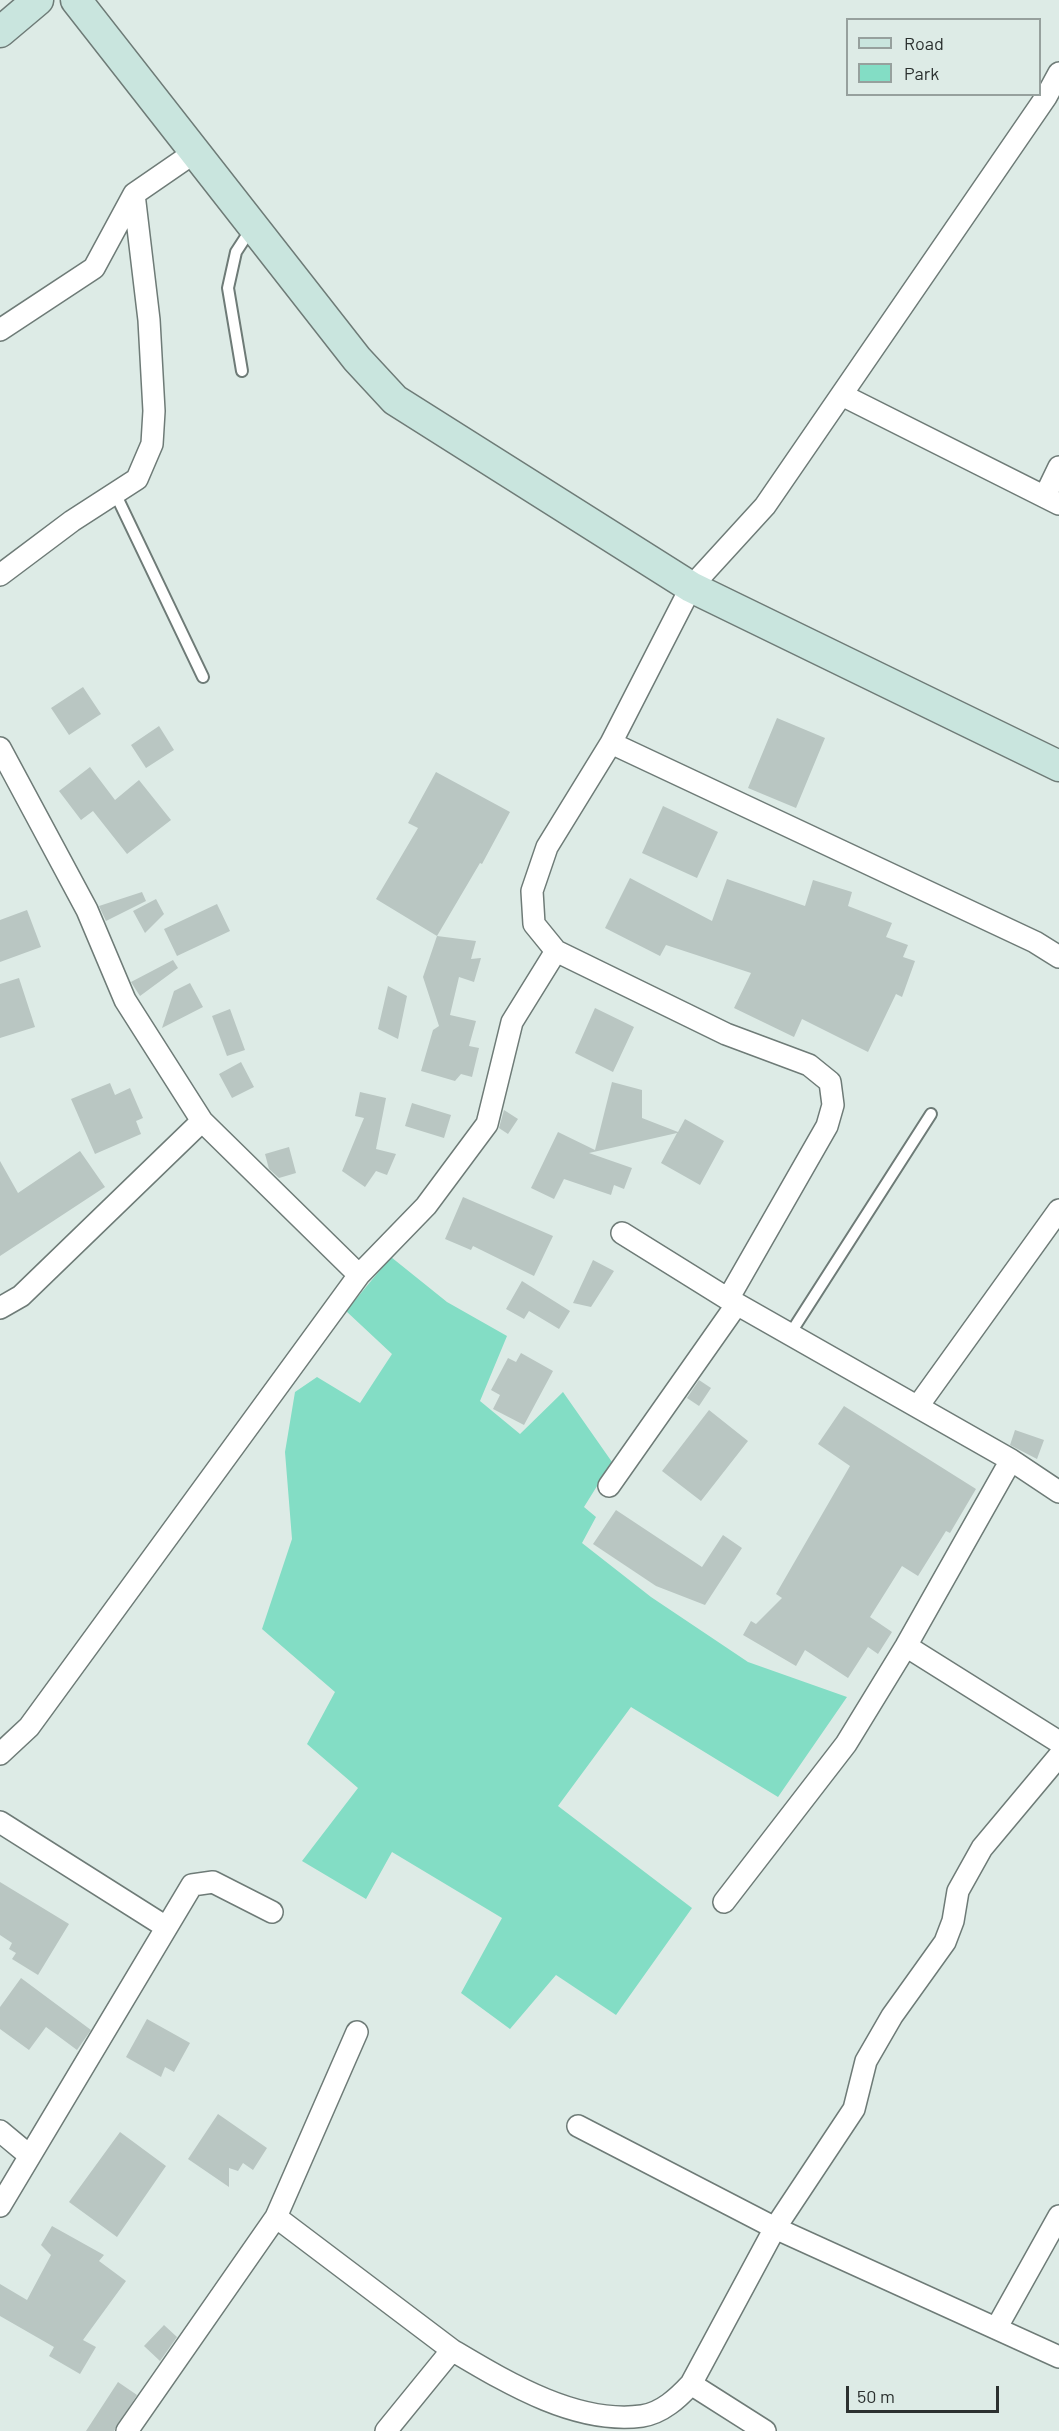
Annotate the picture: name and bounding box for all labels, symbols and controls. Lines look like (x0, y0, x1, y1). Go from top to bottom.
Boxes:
legend (846, 18, 1041, 96)
text: Road (904, 32, 944, 54)
text: Park (904, 62, 939, 84)
scale bar (849, 2374, 1002, 2412)
text: 50 m (857, 2385, 895, 2407)

